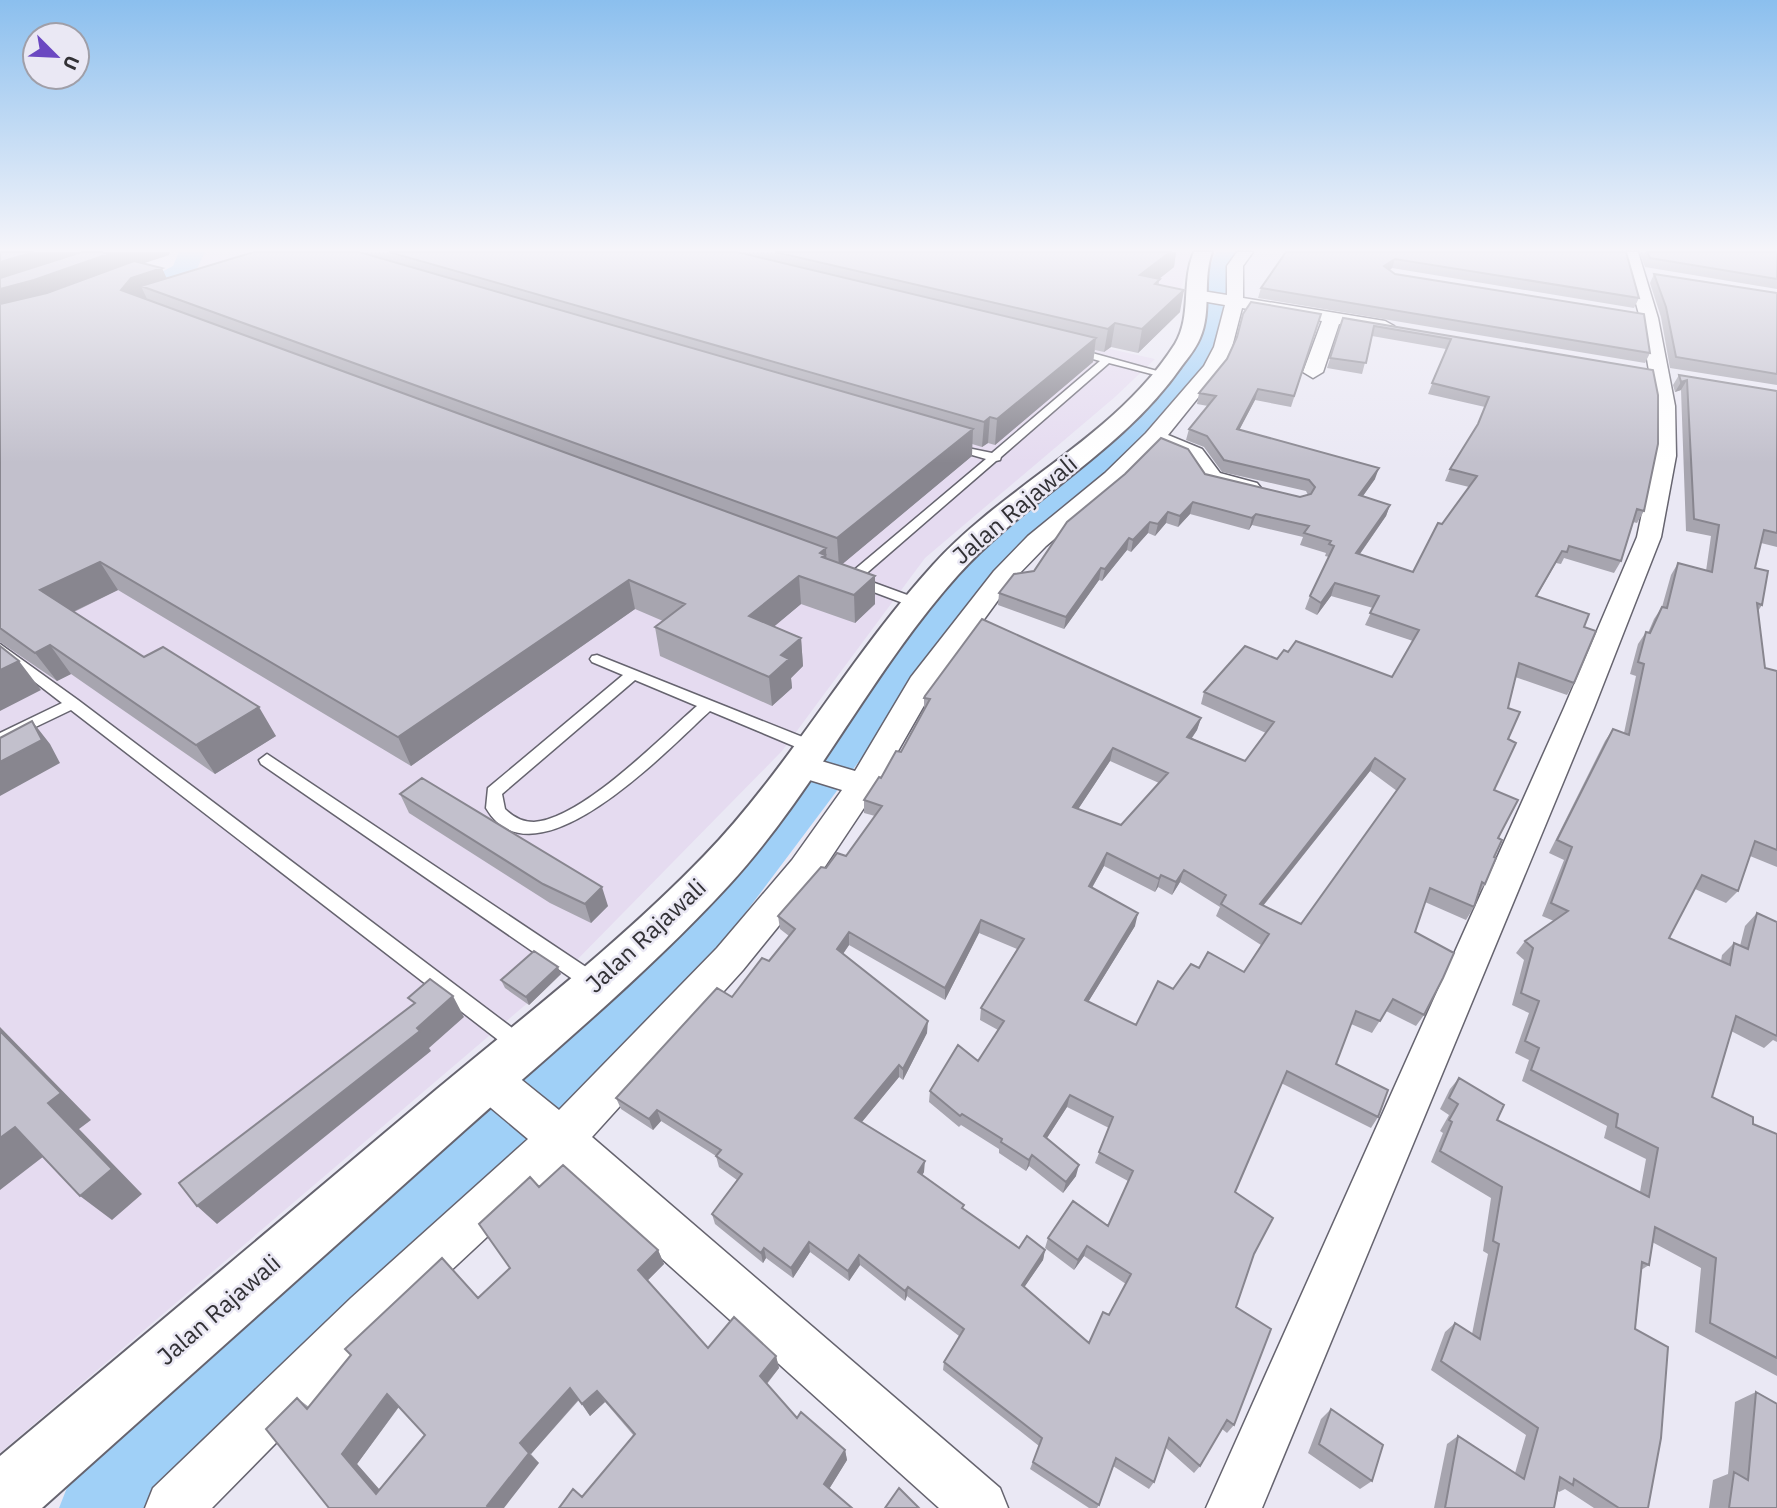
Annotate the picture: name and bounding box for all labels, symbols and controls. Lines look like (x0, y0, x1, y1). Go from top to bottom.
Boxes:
north arrow (21, 21, 91, 91)
text: U (58, 52, 85, 74)
street label: Jalan Rajawali (945, 448, 1084, 571)
street label: Jalan Rajawali (578, 871, 713, 999)
street label: Jalan Rajawali (150, 1247, 287, 1372)

